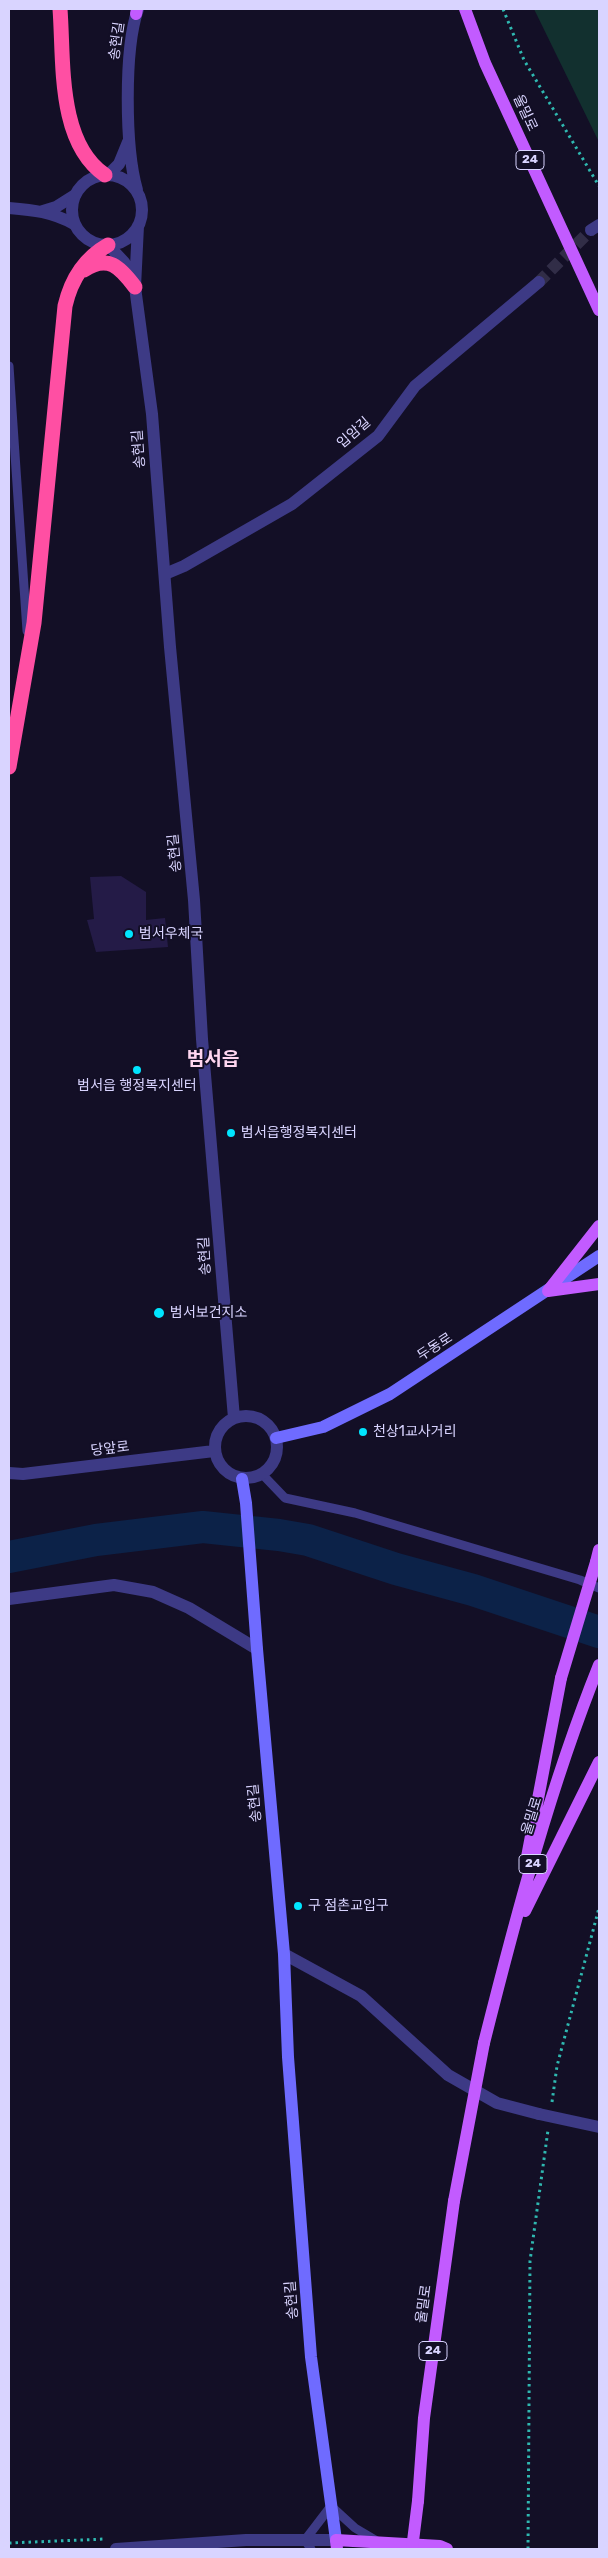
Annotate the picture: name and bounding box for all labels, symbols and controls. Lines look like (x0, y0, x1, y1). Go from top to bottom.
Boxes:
street label: 송현길 (106, 21, 128, 61)
street label: 울밀로 (509, 92, 541, 134)
road number: 24 (516, 150, 544, 170)
street label: 입암길 (334, 414, 374, 452)
street label: 송현길 (129, 429, 149, 469)
street label: 송현길 (165, 833, 185, 873)
place label: 범서우체국 (139, 926, 203, 942)
marker: 범서우체국 (123, 928, 135, 940)
district label: 범서읍 (187, 1049, 239, 1071)
marker: 범서읍 행정복지센터 (131, 1064, 143, 1076)
place label: 범서읍 행정복지센터 (77, 1078, 197, 1094)
place label: 범서읍행정복지센터 (241, 1125, 357, 1141)
marker: 범서읍행정복지센터 (225, 1127, 237, 1139)
street label: 송현길 (196, 1236, 214, 1276)
place label: 범서보건지소 (170, 1305, 247, 1321)
marker: 범서보건지소 (152, 1306, 166, 1320)
street label: 두동로 (414, 1329, 456, 1365)
place label: 천상1교사거리 (373, 1424, 456, 1440)
marker: 천상1교사거리 (357, 1426, 369, 1438)
street label: 당앞로 (90, 1438, 130, 1460)
street label: 송현길 (245, 1783, 265, 1823)
street label: 울밀로 (518, 1795, 546, 1837)
road number: 24 (519, 1855, 547, 1874)
place label: 구 점촌교입구 (308, 1898, 389, 1914)
marker: 구 점촌교입구 (292, 1900, 304, 1912)
street label: 송현길 (282, 2280, 302, 2320)
street label: 울밀로 (413, 2284, 435, 2324)
road number: 24 (419, 2342, 447, 2360)

